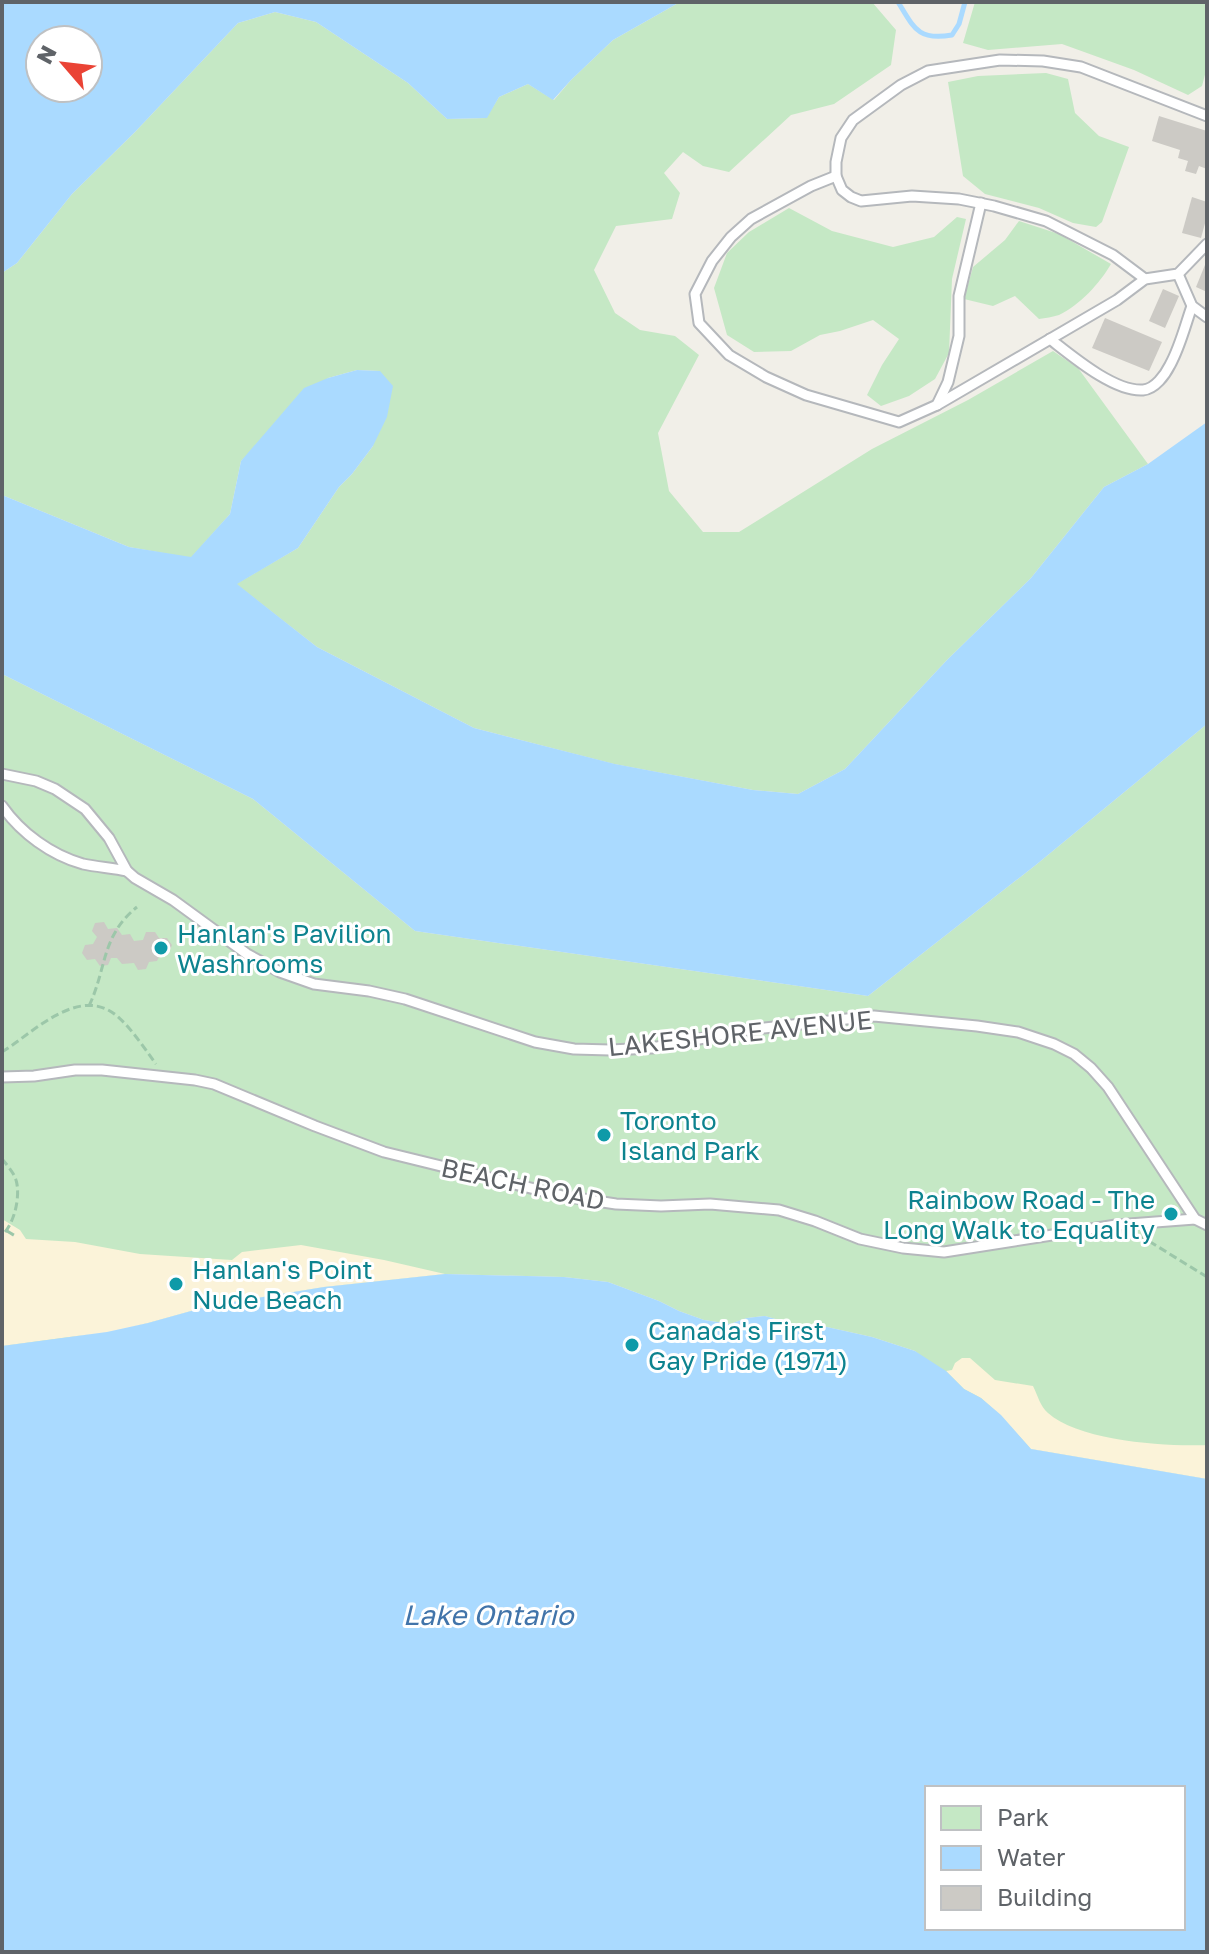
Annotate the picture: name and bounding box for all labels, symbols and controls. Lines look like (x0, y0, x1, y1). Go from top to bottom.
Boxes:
north arrow (24, 24, 104, 104)
text: N (30, 41, 62, 68)
place label: Hanlan's Pavilion Washrooms (177, 918, 392, 979)
marker: Hanlan's Pavilion Washrooms (152, 939, 170, 957)
street label: LAKESHORE AVENUE (606, 1004, 874, 1062)
place label: Toronto Island Park (620, 1105, 760, 1166)
marker: Toronto Island Park (595, 1126, 613, 1144)
street label: BEACH ROAD (439, 1152, 607, 1216)
place label: Rainbow Road - The Long Walk to Equality (883, 1184, 1155, 1245)
marker: Rainbow Road - The Long Walk to Equality (1162, 1205, 1180, 1223)
place label: Hanlan's Point Nude Beach (192, 1254, 373, 1315)
marker: Hanlan's Point Nude Beach (167, 1275, 185, 1293)
place label: Canada's First Gay Pride (1971) (648, 1315, 848, 1376)
marker: Canada's First Gay Pride (1971) (623, 1336, 641, 1354)
water label: Lake Ontario (403, 1598, 575, 1631)
legend (925, 1786, 1185, 1930)
text: Park (997, 1802, 1049, 1831)
text: Water (997, 1842, 1065, 1871)
text: Building (997, 1882, 1092, 1911)

